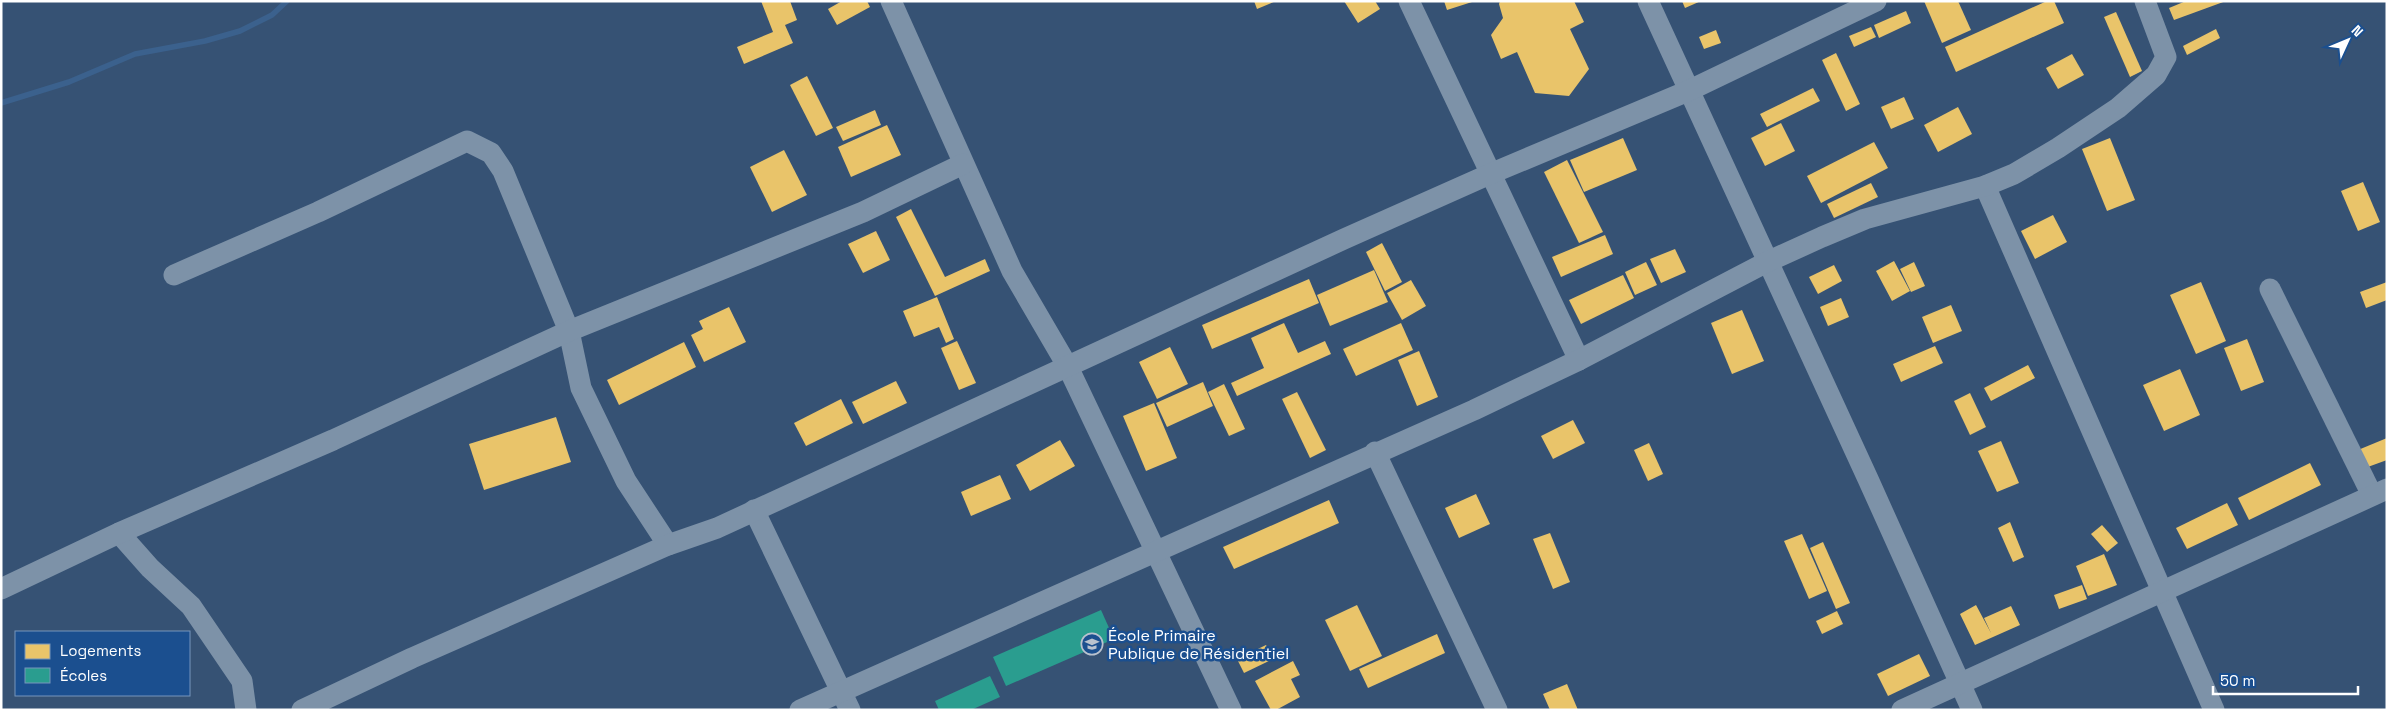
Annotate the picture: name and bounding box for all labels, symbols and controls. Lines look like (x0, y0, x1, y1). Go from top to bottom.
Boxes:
north arrow (2323, 15, 2373, 65)
text: N (2348, 21, 2367, 41)
place label: École Primaire Publique de Résidentiel (1108, 625, 1289, 664)
legend (15, 631, 190, 696)
school or university icon: École Primaire Publique de Résidentiel (1080, 632, 1104, 656)
text: Logements (60, 641, 142, 660)
scale bar (2213, 664, 2358, 696)
text: Écoles (60, 666, 107, 685)
text: 50 m (2220, 671, 2255, 690)

